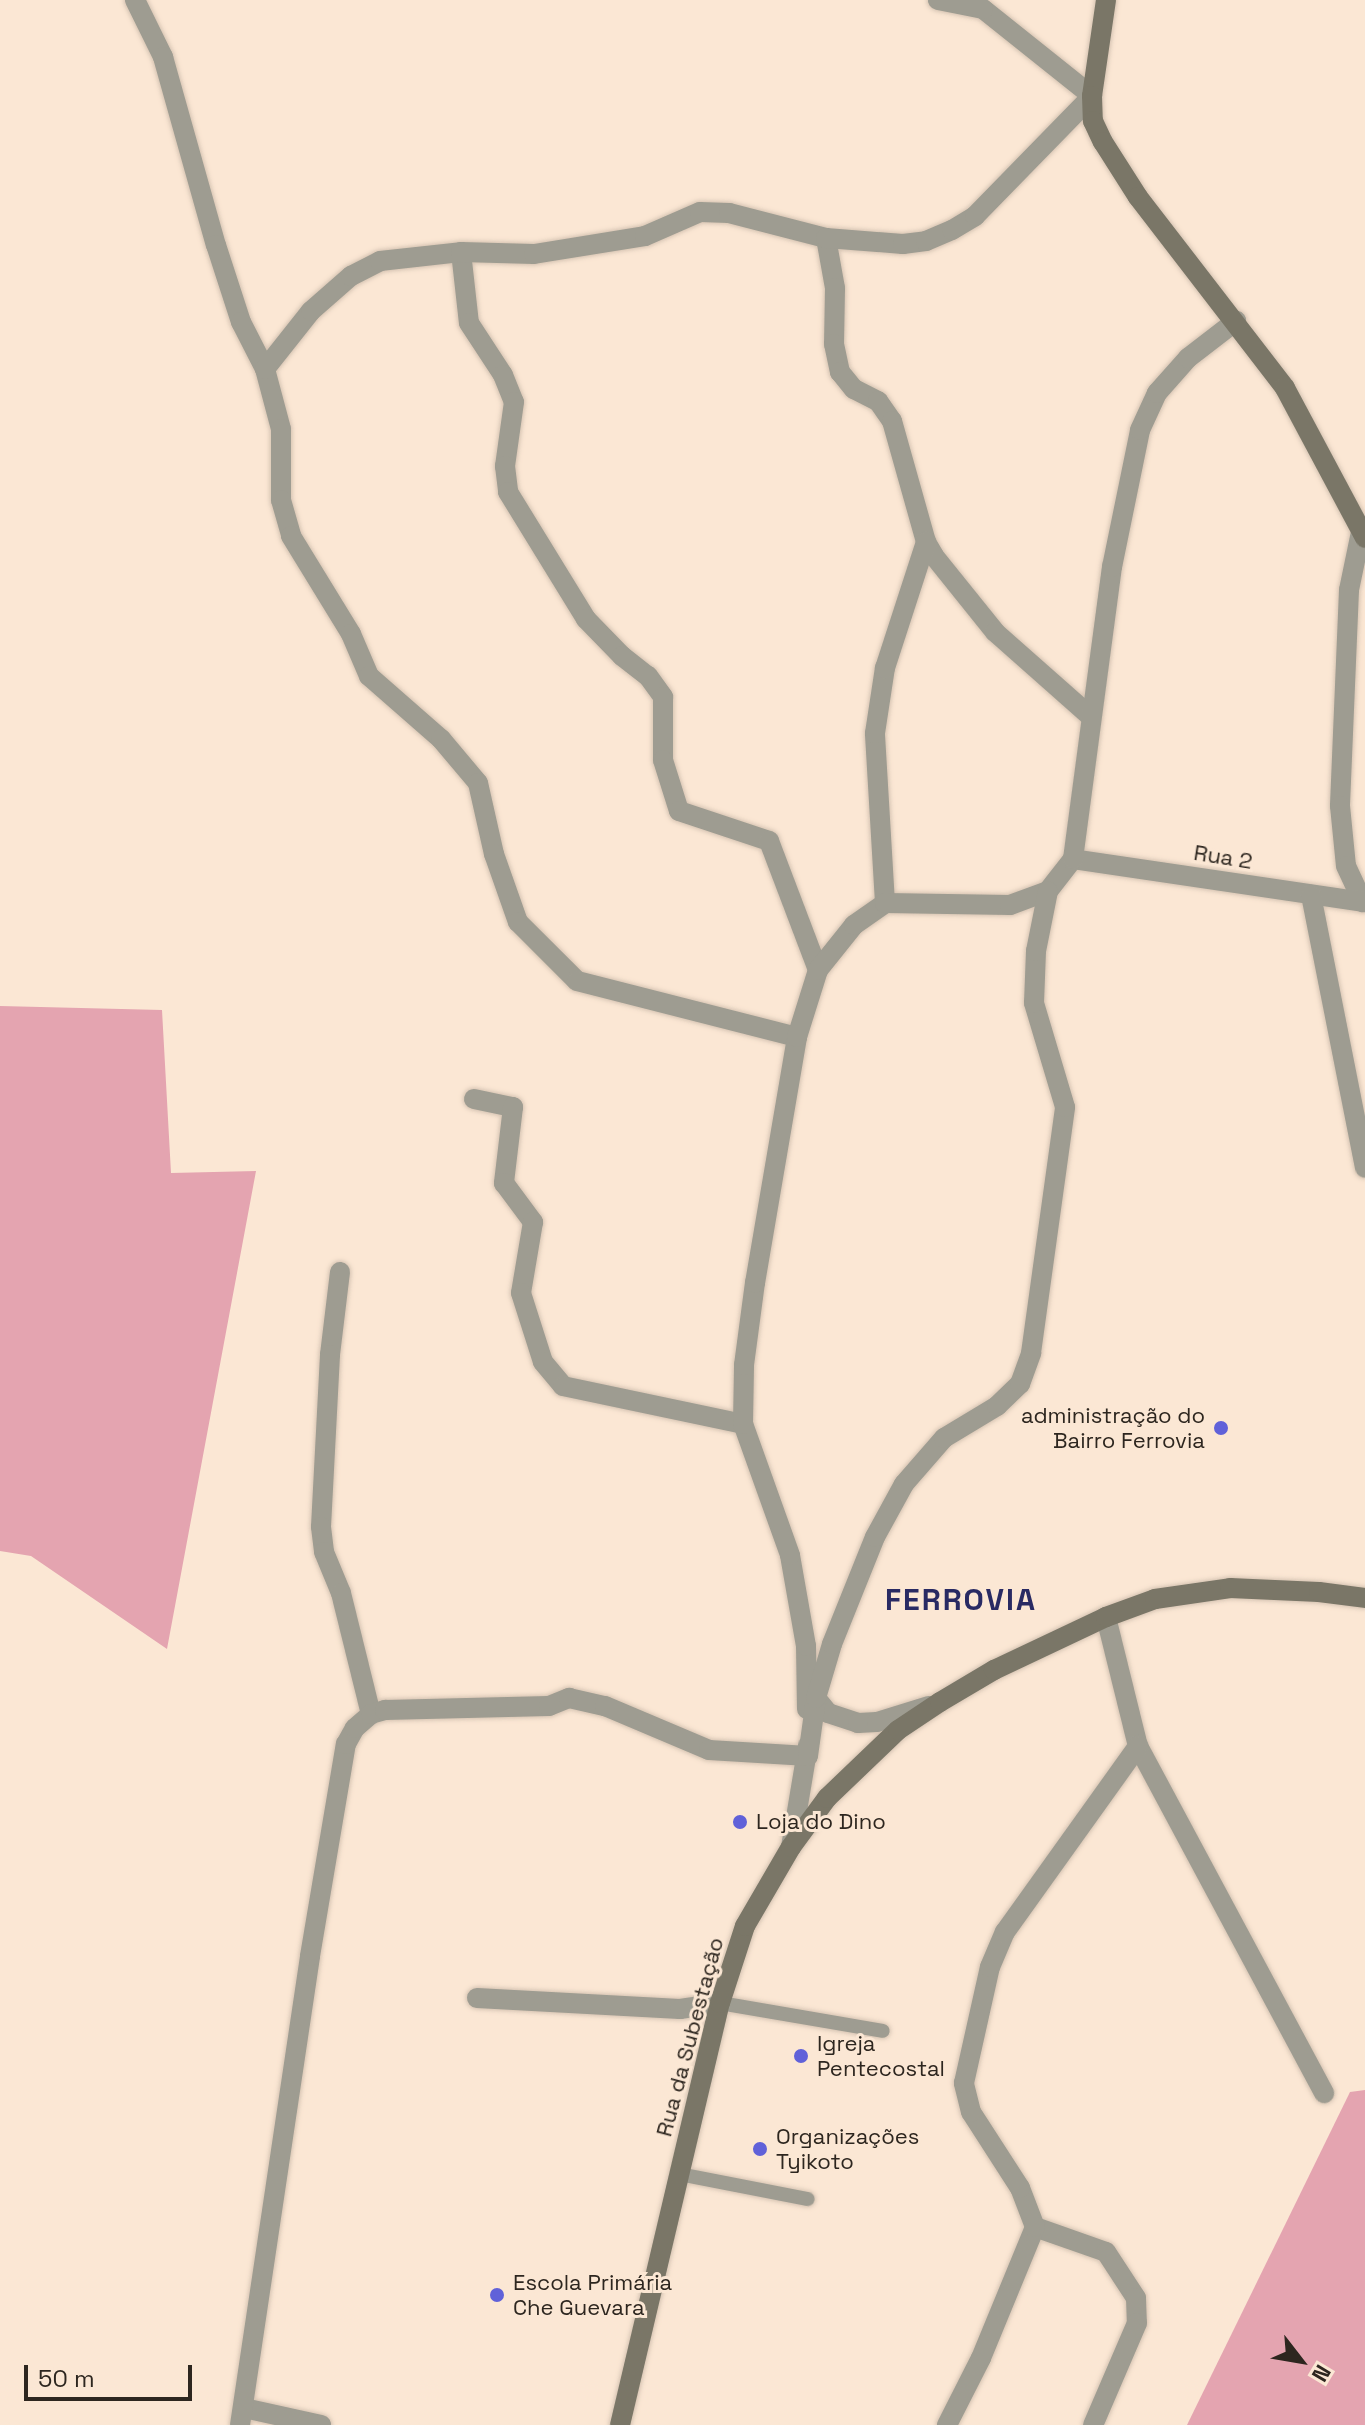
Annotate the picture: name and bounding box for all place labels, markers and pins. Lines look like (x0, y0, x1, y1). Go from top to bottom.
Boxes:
place label: administração do Bairro Ferrovia (1021, 1402, 1205, 1454)
marker: administração do Bairro Ferrovia (1212, 1419, 1230, 1437)
place label: Loja do Dino (756, 1809, 886, 1835)
marker: Loja do Dino (731, 1813, 749, 1831)
place label: Igreja Pentecostal (817, 2030, 945, 2082)
marker: Igreja Pentecostal (792, 2047, 810, 2065)
place label: Organizações Tyikoto (776, 2123, 919, 2174)
marker: Organizações Tyikoto (751, 2140, 769, 2158)
place label: Escola Primária Che Guevara (513, 2269, 672, 2320)
marker: Escola Primária Che Guevara (488, 2286, 506, 2304)

